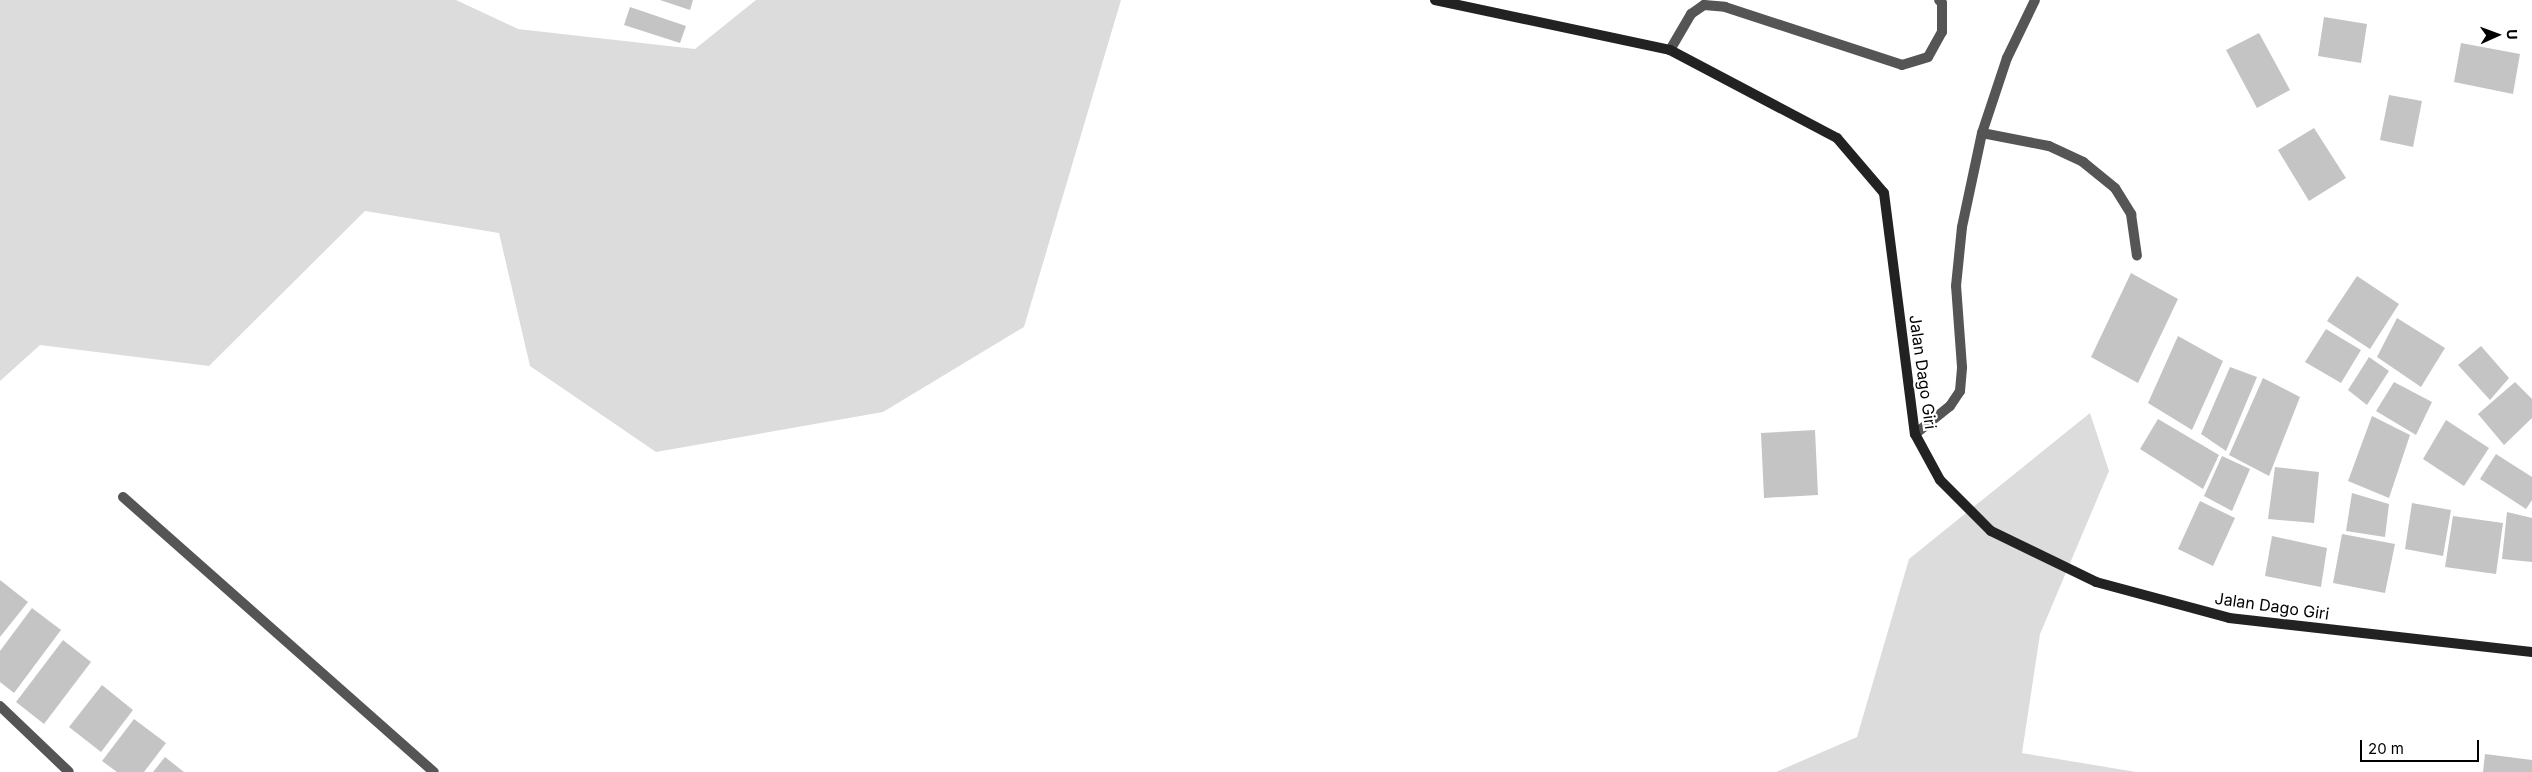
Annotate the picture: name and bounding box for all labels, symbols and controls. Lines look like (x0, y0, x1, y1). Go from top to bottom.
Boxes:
north arrow (2472, 10, 2522, 60)
text: U (2504, 29, 2521, 40)
street label: Jalan Dago Giri (1905, 314, 1941, 430)
street label: Jalan Dago Giri (2214, 588, 2330, 624)
scale bar (2362, 730, 2481, 762)
text: 20 m (2368, 739, 2404, 758)

